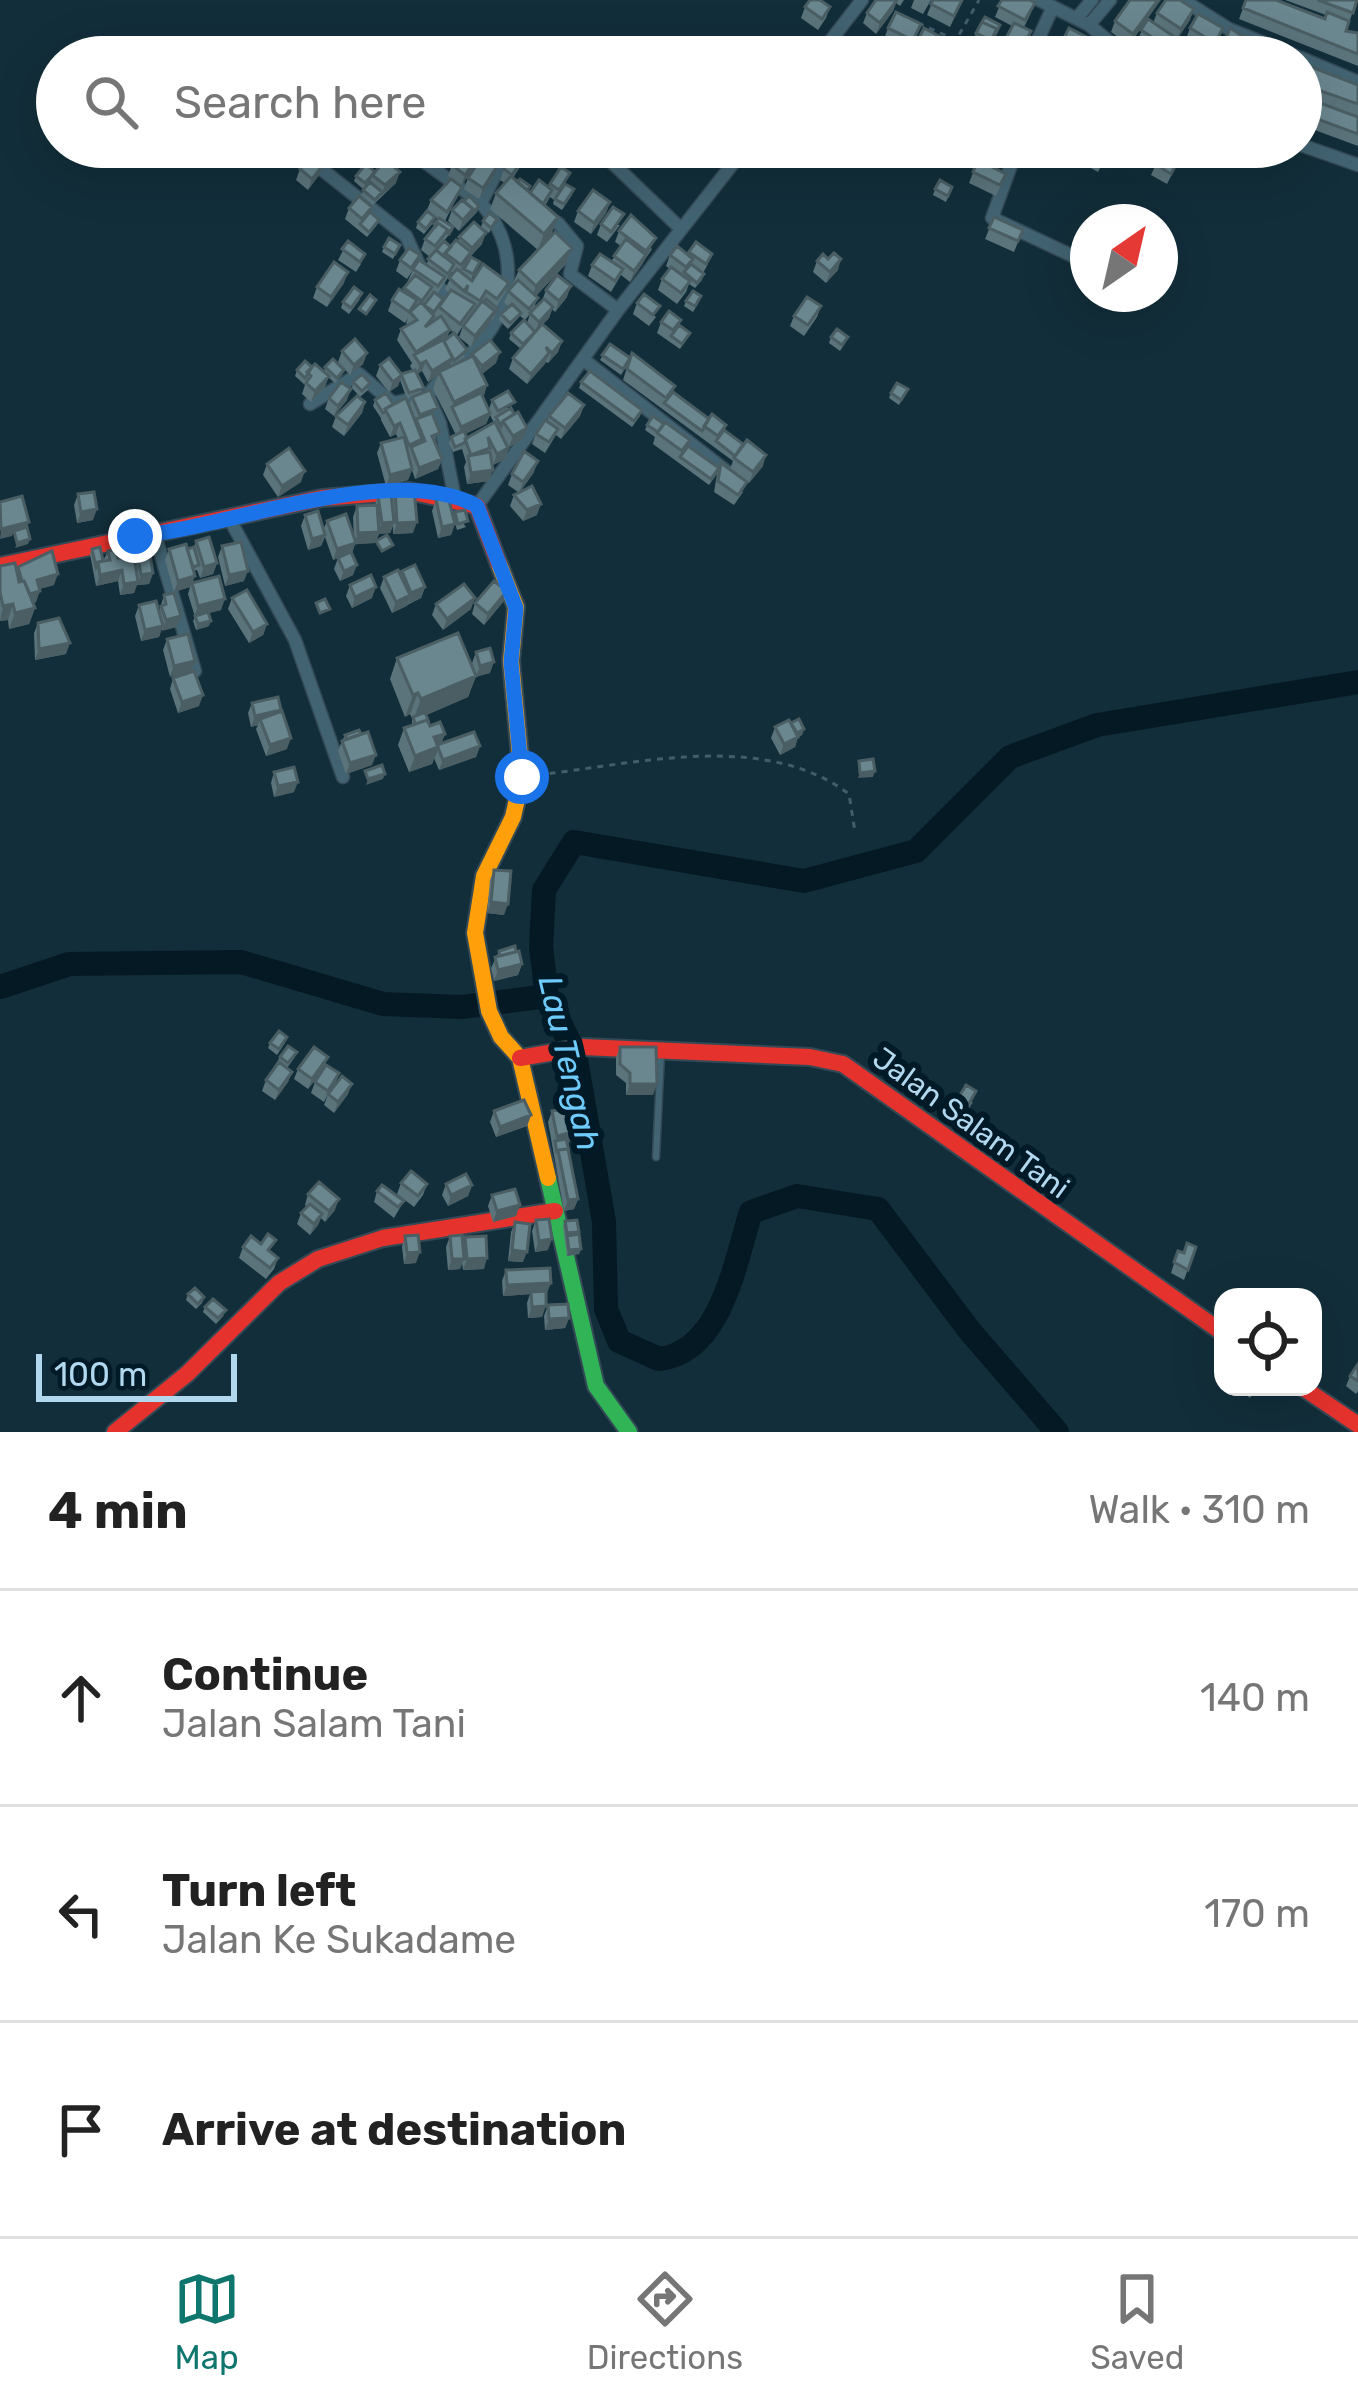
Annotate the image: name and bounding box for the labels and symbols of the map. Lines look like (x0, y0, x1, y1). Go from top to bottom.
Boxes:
north arrow (1070, 204, 1178, 312)
route end (108, 509, 162, 563)
route start (495, 750, 549, 804)
water label: Lau Tengah (530, 972, 609, 1154)
street label: Jalan Salam Tani (866, 1040, 1076, 1206)
scale bar (36, 1348, 237, 1401)

